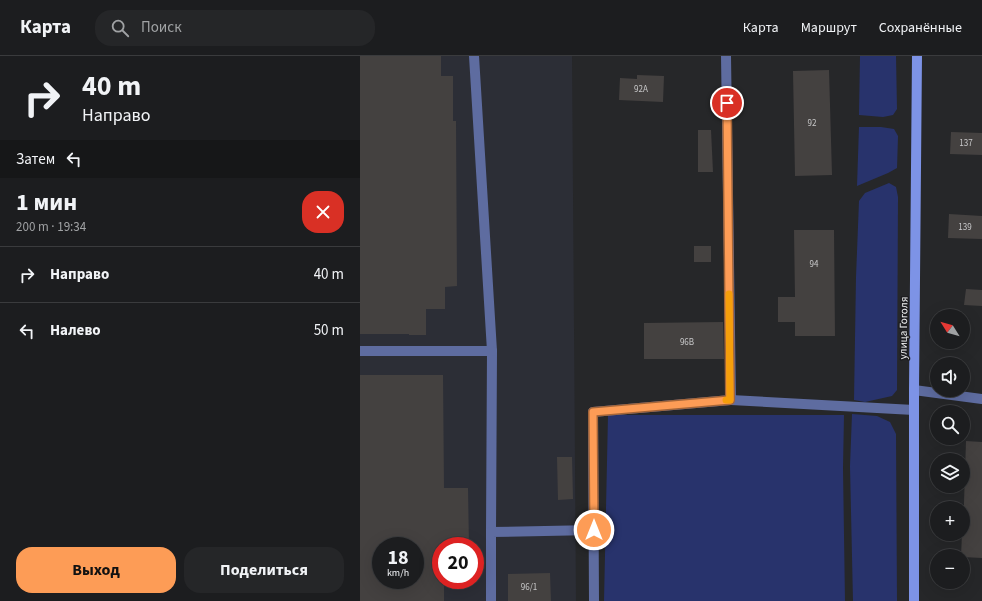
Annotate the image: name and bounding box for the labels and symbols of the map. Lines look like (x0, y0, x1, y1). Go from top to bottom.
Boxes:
house number: 92А (634, 83, 648, 96)
pin (710, 86, 744, 120)
house number: 92 (808, 117, 817, 130)
house number: 137 (959, 137, 973, 150)
house number: 139 (958, 221, 972, 234)
house number: 94 (810, 258, 819, 271)
street label: улица Гоголя (895, 296, 912, 360)
north arrow (930, 309, 970, 349)
house number: 96В (680, 336, 694, 349)
position arrow (573, 509, 615, 551)
speed limit sign: 20 (432, 537, 484, 589)
house number: 96/1 (521, 581, 537, 594)

